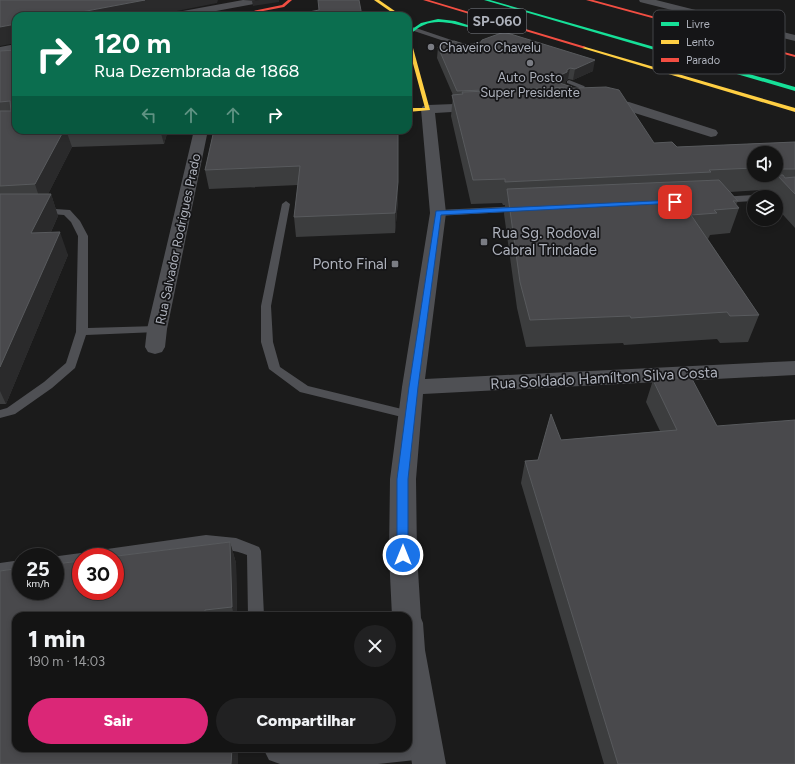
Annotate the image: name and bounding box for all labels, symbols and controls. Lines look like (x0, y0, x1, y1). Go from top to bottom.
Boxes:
road number: SP-060 (468, 9, 526, 33)
legend (653, 10, 785, 74)
text: Livre (686, 18, 710, 31)
text: 120 m (94, 26, 171, 60)
icon: right (28, 28, 80, 80)
text: Lento (686, 36, 714, 49)
place label: Chaveiro Chavelu (439, 40, 541, 55)
marker: Chaveiro Chavelu (426, 42, 436, 52)
text: Parado (686, 54, 720, 67)
marker: Auto Posto Super Presidente (525, 58, 535, 68)
text: Rua Dezembrada de 1868 (94, 60, 300, 82)
place label: Auto Posto Super Presidente (480, 70, 580, 100)
icon: left (138, 104, 160, 126)
icon: ahead (180, 104, 202, 126)
icon: ahead (222, 104, 244, 126)
icon: right (264, 104, 286, 126)
map controls (747, 146, 783, 226)
button: sound (747, 146, 783, 182)
street label: Rua Salvador Rodrigues Prado (153, 152, 203, 326)
pin (658, 185, 692, 219)
button: layers (747, 190, 783, 226)
icon: arrive (664, 191, 686, 213)
place label: Rua Sg. Rodoval Cabral Trindade (492, 224, 600, 259)
marker: Rua Sg. Rodoval Cabral Trindade (479, 237, 489, 247)
place label: Ponto Final (312, 255, 387, 273)
marker: Ponto Final (390, 259, 400, 269)
street label: Rua Soldado Hamílton Silva Costa (490, 363, 718, 393)
position arrow (382, 534, 424, 576)
speed limit sign: 30 (72, 548, 124, 600)
text: 25 (26, 557, 50, 581)
text: km/h (27, 577, 49, 590)
text: 1 min (28, 624, 85, 653)
button: close (354, 625, 396, 667)
text: 190 m · 14:03 (28, 654, 105, 669)
button: Sair (28, 698, 208, 744)
button: Compartilhar (216, 698, 396, 744)

